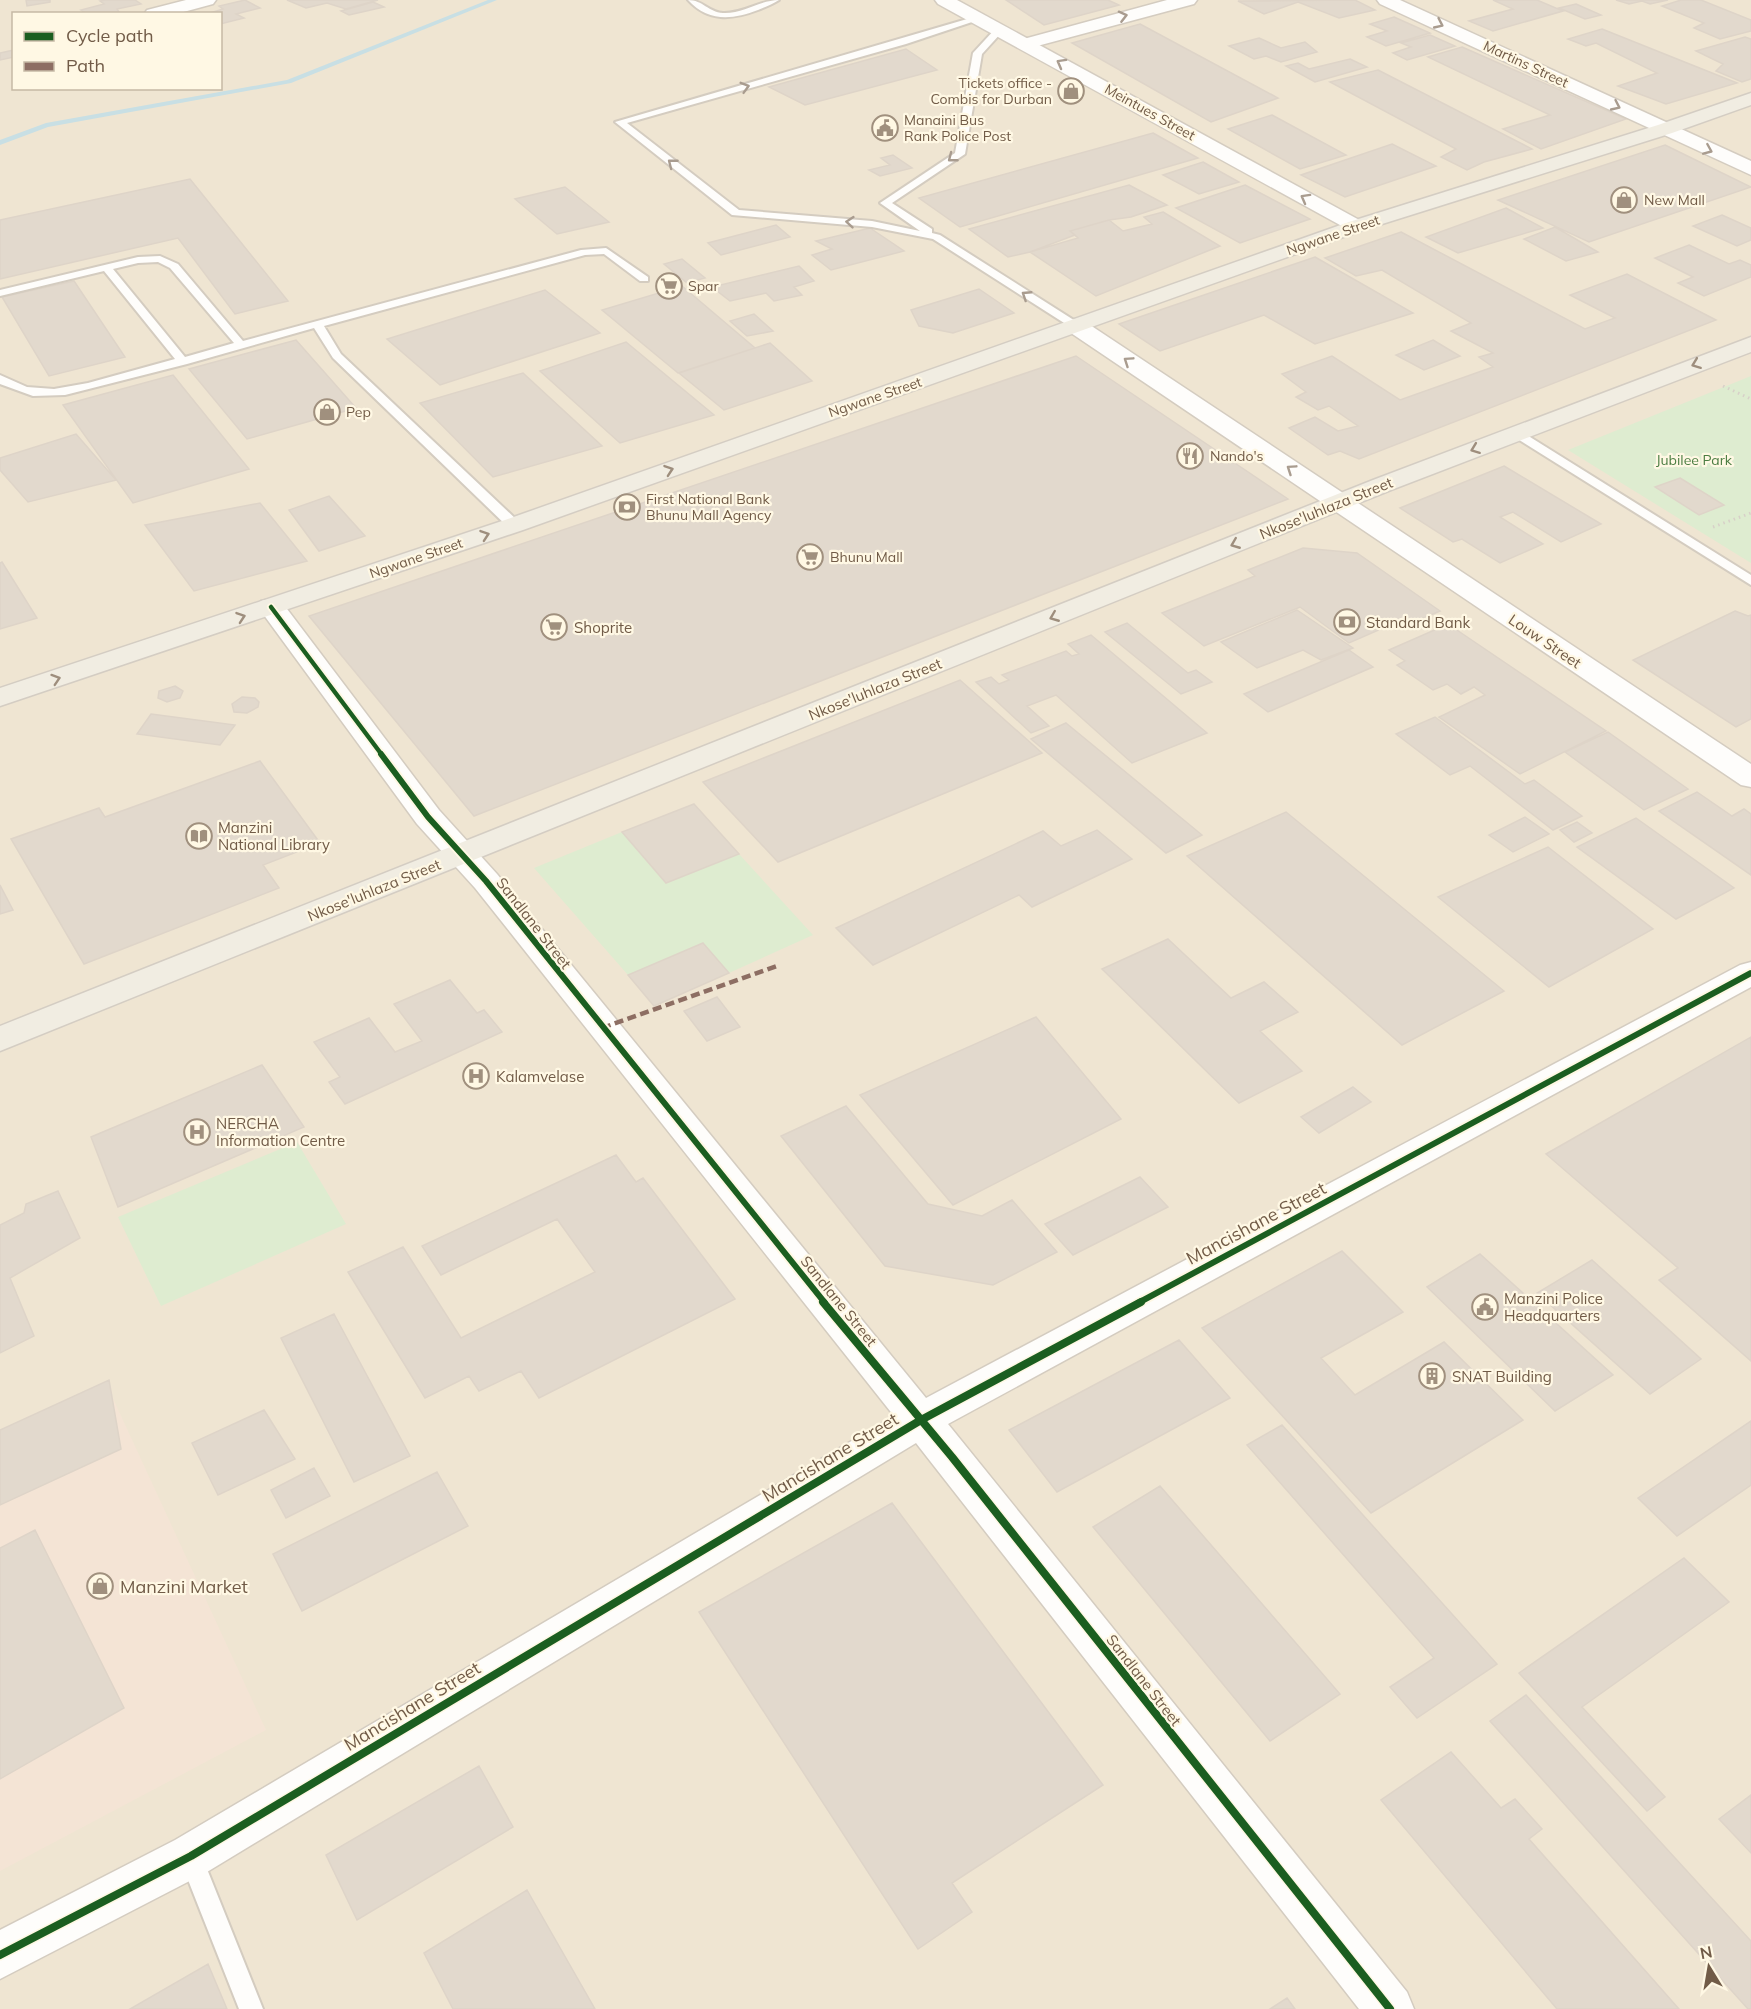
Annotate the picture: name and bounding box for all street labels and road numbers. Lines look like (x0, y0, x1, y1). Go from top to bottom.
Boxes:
street label: Martins Street (1481, 36, 1571, 92)
street label: Meintues Street (1101, 80, 1199, 144)
street label: Ngwane Street (1284, 211, 1382, 259)
street label: Ngwane Street (826, 373, 924, 421)
street label: Nkose'luhlaza Street (1257, 473, 1395, 543)
street label: Ngwane Street (367, 534, 465, 582)
street label: Louw Street (1505, 610, 1585, 672)
street label: Nkose'luhlaza Street (806, 654, 944, 724)
street label: Nkose'luhlaza Street (305, 855, 443, 925)
street label: Sandlane Street (492, 873, 576, 973)
street label: Mancishane Street (1182, 1176, 1330, 1270)
street label: Sandlane Street (797, 1252, 881, 1350)
street label: Mancishane Street (758, 1407, 902, 1507)
street label: Sandlane Street (1102, 1630, 1186, 1730)
street label: Mancishane Street (340, 1656, 484, 1756)

